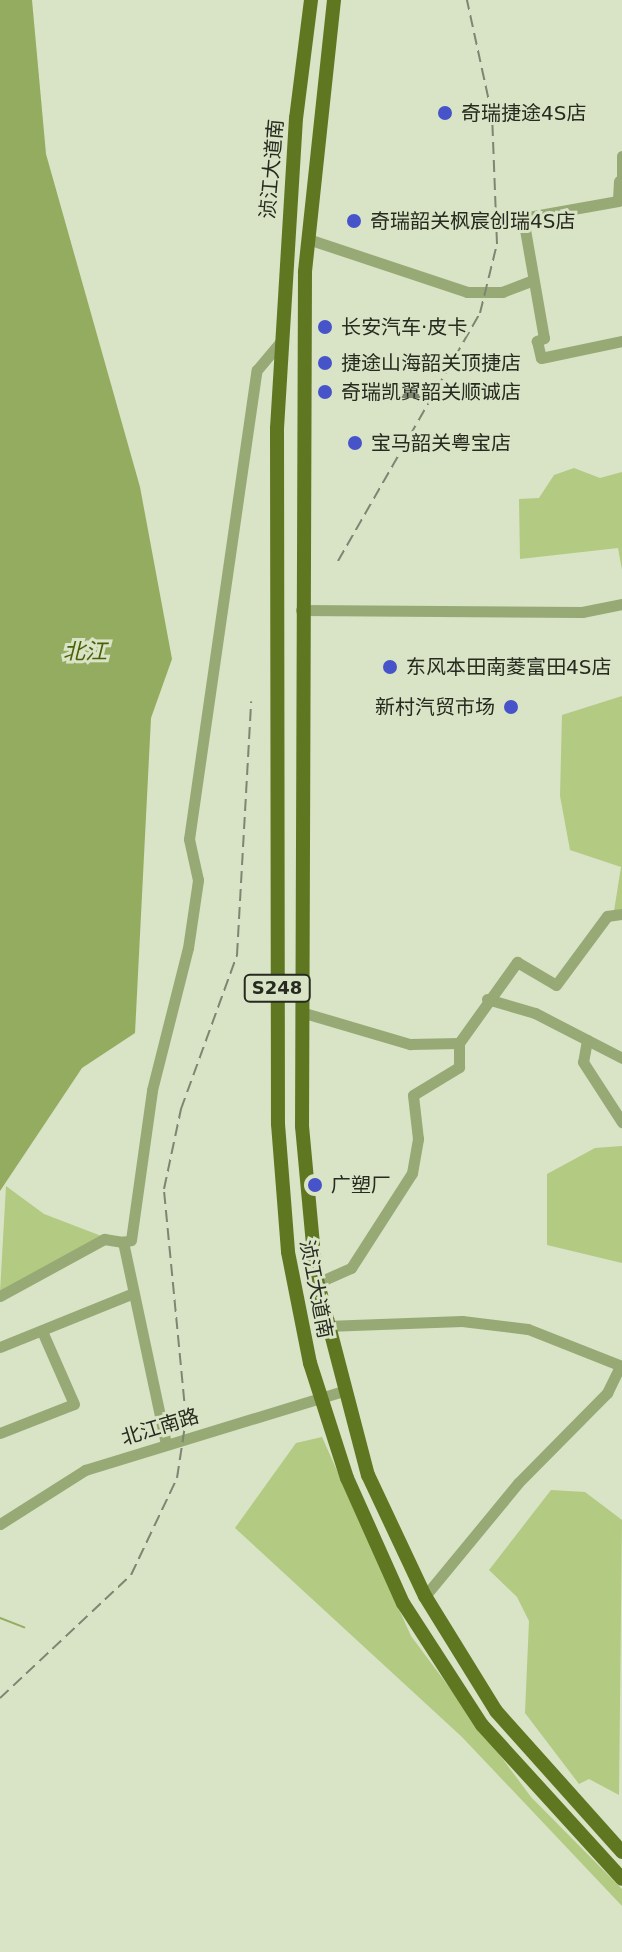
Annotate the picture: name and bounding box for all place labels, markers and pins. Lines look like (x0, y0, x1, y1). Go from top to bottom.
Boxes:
place label: 奇瑞捷途4S店 (461, 101, 586, 125)
marker: 奇瑞捷途4S店 (436, 104, 454, 122)
place label: 奇瑞韶关枫宸创瑞4S店 (370, 209, 575, 233)
marker: 奇瑞韶关枫宸创瑞4S店 (345, 212, 363, 230)
place label: 长安汽车·皮卡 (341, 315, 467, 339)
marker: 长安汽车·皮卡 (316, 318, 334, 336)
place label: 捷途山海韶关顶捷店 (341, 351, 521, 375)
marker: 捷途山海韶关顶捷店 (316, 354, 334, 372)
place label: 奇瑞凯翼韶关顺诚店 (341, 380, 521, 404)
marker: 奇瑞凯翼韶关顺诚店 (316, 383, 334, 401)
place label: 宝马韶关粤宝店 (371, 431, 511, 455)
marker: 宝马韶关粤宝店 (346, 434, 364, 452)
place label: 东风本田南菱富田4S店 (406, 655, 611, 679)
marker: 东风本田南菱富田4S店 (381, 658, 399, 676)
place label: 新村汽贸市场 (375, 695, 495, 719)
marker: 新村汽贸市场 (502, 698, 520, 716)
place label: 广塑厂 (331, 1173, 391, 1197)
marker: 广塑厂 (306, 1176, 324, 1194)

